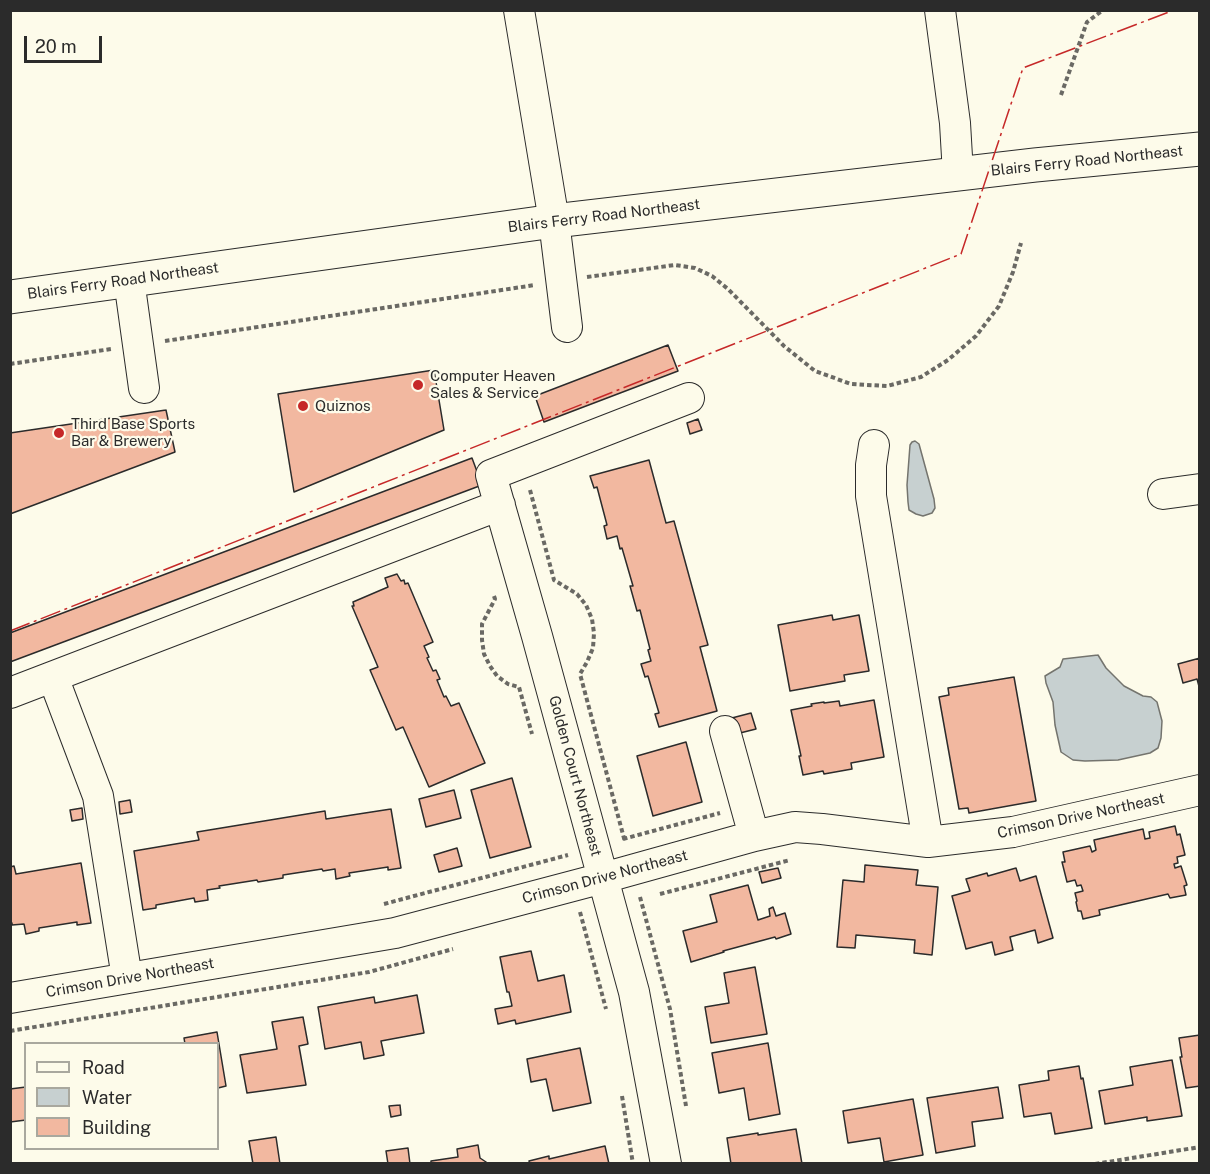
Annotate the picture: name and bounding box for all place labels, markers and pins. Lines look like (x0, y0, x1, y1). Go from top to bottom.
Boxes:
place label: Computer Heaven Sales & Service (430, 367, 555, 402)
marker: Computer Heaven Sales & Service (411, 378, 425, 392)
place label: Quiznos (315, 397, 371, 415)
marker: Quiznos (296, 399, 310, 413)
place label: Third Base Sports Bar & Brewery (71, 415, 195, 450)
marker: Third Base Sports Bar & Brewery (52, 426, 66, 440)

